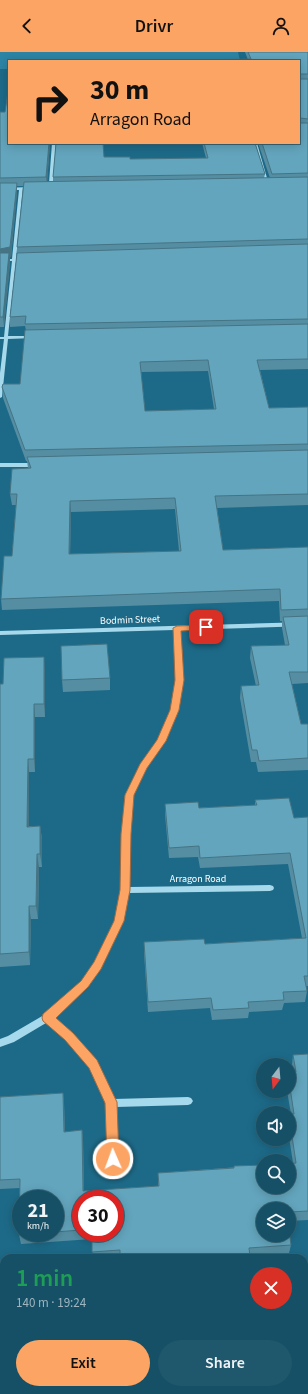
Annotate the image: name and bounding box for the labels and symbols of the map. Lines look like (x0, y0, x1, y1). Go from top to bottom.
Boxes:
pin (189, 610, 223, 644)
street label: Bodmin Street (100, 612, 161, 628)
street label: Arragon Road (170, 872, 226, 886)
north arrow (256, 1058, 296, 1098)
position arrow (92, 1138, 134, 1180)
speed limit sign: 30 (72, 1190, 124, 1242)

